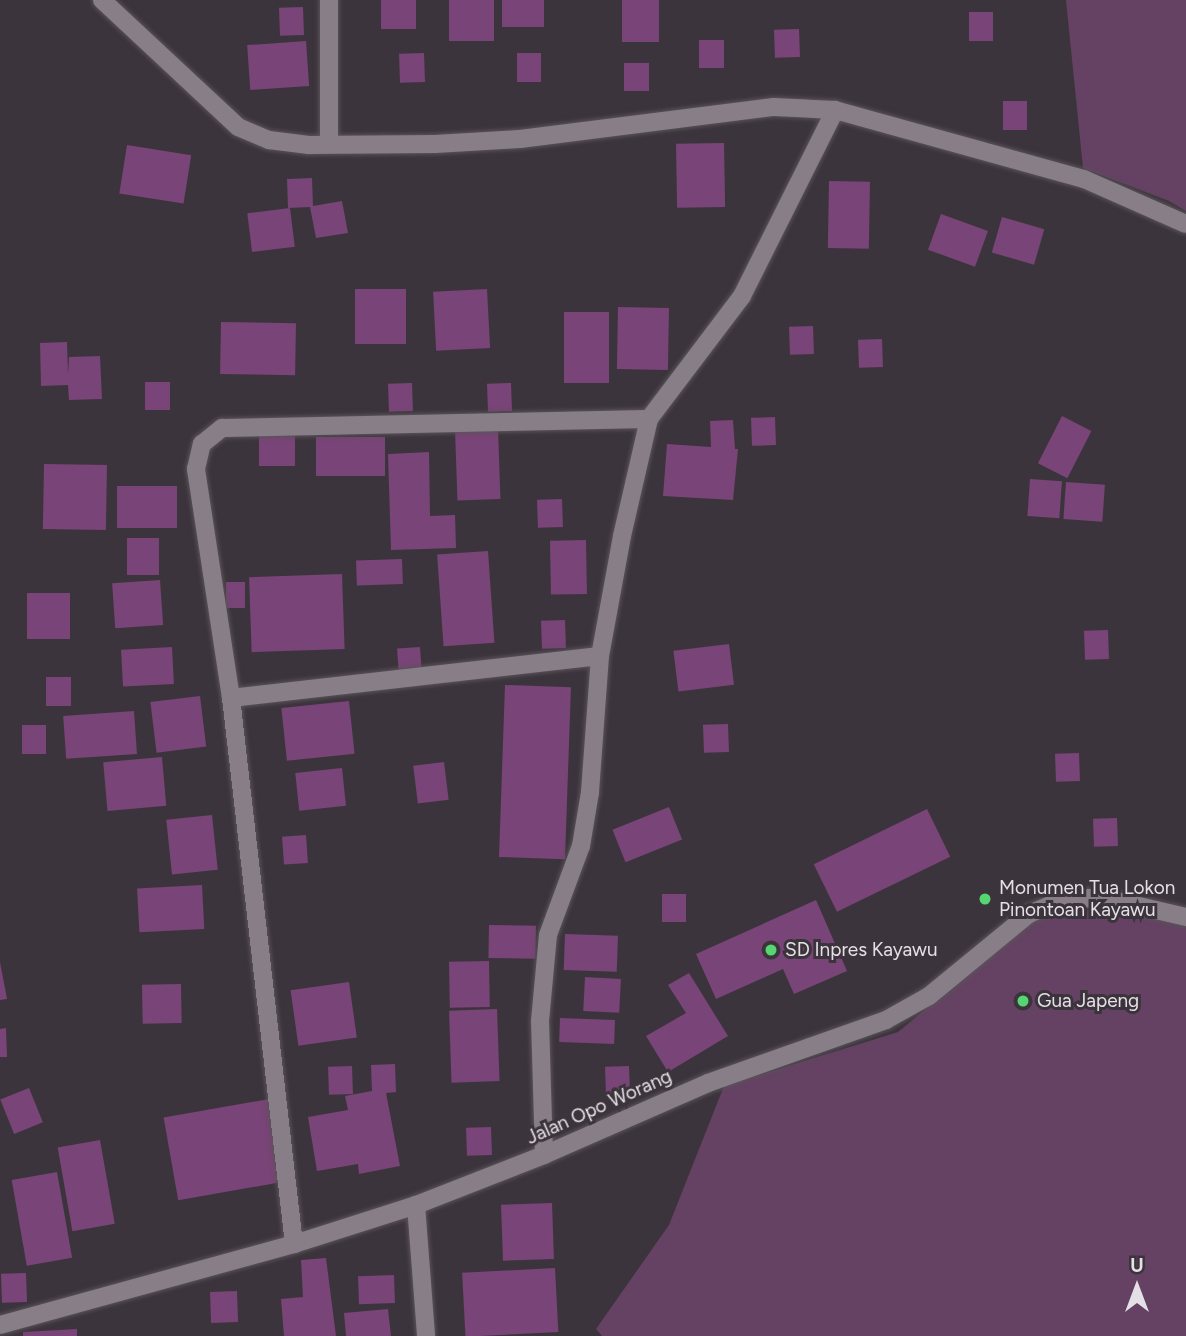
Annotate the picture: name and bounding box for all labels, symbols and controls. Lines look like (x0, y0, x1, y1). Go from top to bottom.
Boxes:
place label: Monumen Tua Lokon Pinontoan Kayawu (999, 877, 1175, 921)
marker: Monumen Tua Lokon Pinontoan Kayawu (977, 891, 993, 907)
place label: SD Inpres Kayawu (785, 939, 938, 961)
marker: SD Inpres Kayawu (763, 942, 779, 958)
place label: Gua Japeng (1037, 990, 1139, 1012)
marker: Gua Japeng (1015, 993, 1031, 1009)
street label: Jalan Opo Worang (523, 1065, 675, 1149)
north arrow (1102, 1252, 1172, 1322)
text: U (1130, 1254, 1144, 1277)

